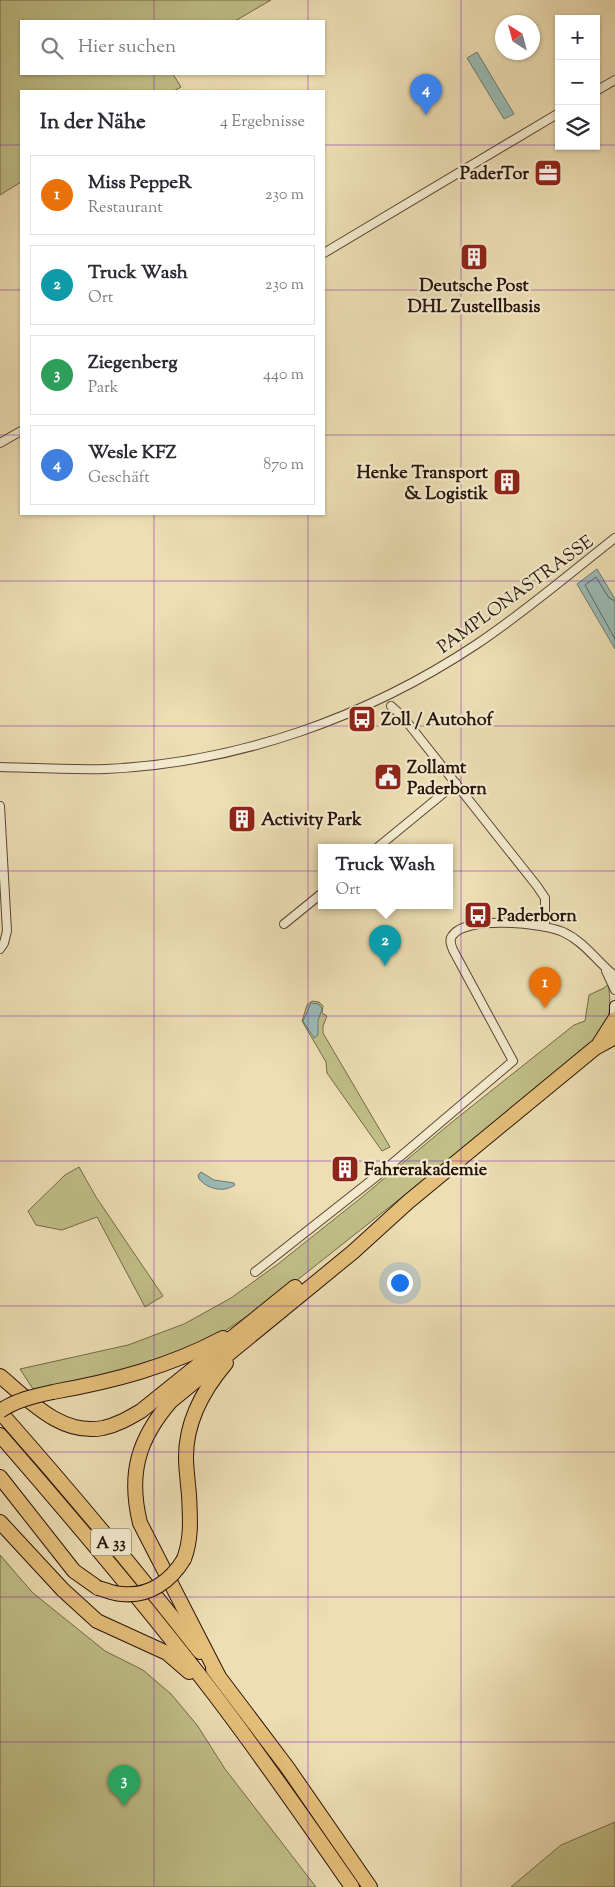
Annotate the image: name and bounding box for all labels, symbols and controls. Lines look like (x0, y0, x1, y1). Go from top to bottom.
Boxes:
north arrow (495, 15, 540, 60)
map controls (555, 15, 600, 150)
button: + (555, 15, 600, 60)
search box (20, 20, 325, 75)
icon: search (38, 34, 66, 62)
text: Hier suchen (78, 34, 176, 61)
button: − (555, 60, 600, 105)
pin: 4 (410, 74, 442, 115)
button: layers (555, 105, 600, 150)
text: In der Nähe (40, 108, 146, 138)
text: 4 Ergebnisse (220, 111, 305, 134)
office icon: PaderTor (533, 158, 563, 188)
place label: PaderTor (460, 162, 529, 188)
text: Miss PeppeR (88, 170, 192, 197)
text: 1 (54, 184, 60, 207)
text: 230 m (265, 184, 304, 207)
text: Restaurant (88, 197, 163, 220)
building icon: Deutsche Post DHL Zustellbasis (459, 242, 489, 272)
text: Truck Wash (88, 260, 188, 287)
text: 2 (53, 274, 61, 297)
text: 230 m (265, 274, 304, 297)
place label: Deutsche Post DHL Zustellbasis (408, 274, 540, 321)
text: Ort (88, 287, 113, 310)
text: Ziegenberg (88, 350, 178, 377)
text: 3 (54, 364, 60, 387)
text: 440 m (263, 364, 304, 387)
text: Park (88, 377, 119, 400)
text: Wesle KFZ (88, 440, 177, 467)
text: 4 (53, 454, 61, 477)
text: 870 m (263, 454, 304, 477)
place label: Henke Transport & Logistik (356, 461, 489, 508)
text: Geschäft (88, 467, 150, 490)
building icon: Henke Transport & Logistik (492, 467, 522, 497)
street label: PAMPLONASTRASSE (433, 530, 600, 661)
bus stop icon: Zoll / Autohof (347, 704, 377, 734)
place label: Zoll / Autohof (381, 708, 495, 734)
place label: Zollamt Paderborn (407, 756, 487, 803)
public building icon: Zollamt Paderborn (373, 762, 403, 792)
building icon: Activity Park (227, 804, 257, 834)
place label: Activity Park (261, 808, 362, 834)
popup (318, 844, 453, 909)
text: Truck Wash (335, 852, 436, 879)
text: Ort (335, 879, 361, 902)
bus stop icon: Paderborn (463, 900, 493, 930)
place label: Paderborn (497, 904, 577, 930)
pin: 2 (369, 925, 401, 966)
pin: 1 (529, 967, 561, 1008)
building icon: Fahrerakademie (330, 1154, 360, 1184)
place label: Fahrerakademie (364, 1158, 488, 1184)
your location (387, 1270, 413, 1296)
road number: A 33 (91, 1528, 131, 1555)
pin: 3 (108, 1765, 140, 1806)

